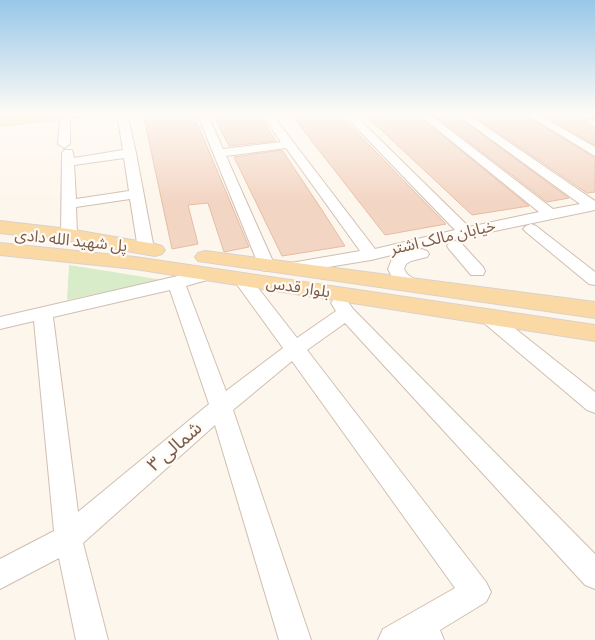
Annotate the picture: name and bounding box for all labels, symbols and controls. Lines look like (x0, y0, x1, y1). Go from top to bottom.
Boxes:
street label: خیابان مالک اشتر (388, 217, 498, 259)
street label: پل شهید الله دادی (14, 226, 128, 256)
street label: بلوار قدس (265, 273, 331, 303)
street label: شمالی ۳ (143, 417, 207, 477)

